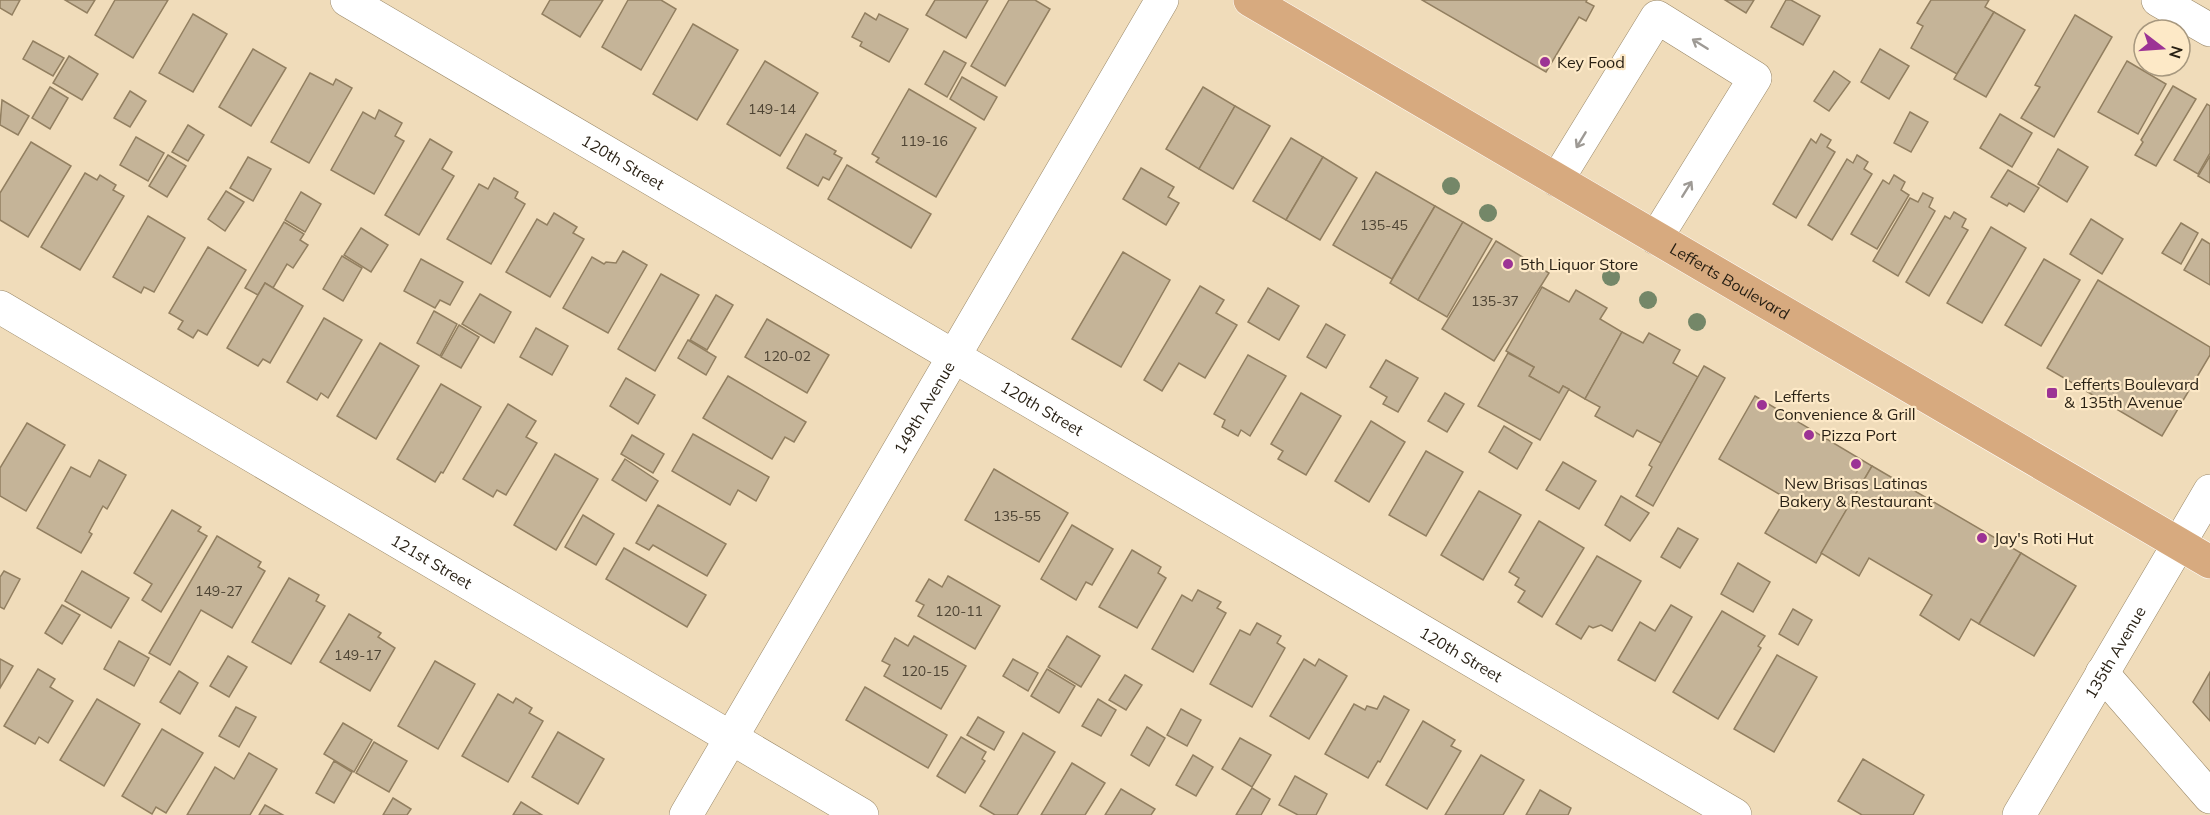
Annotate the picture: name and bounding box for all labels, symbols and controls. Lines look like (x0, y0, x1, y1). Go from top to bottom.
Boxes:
north arrow (2132, 18, 2192, 78)
one-way arrow (1692, 38, 1709, 50)
text: N (2165, 44, 2188, 61)
place label: Key Food (1557, 52, 1625, 72)
marker: Key Food (1538, 55, 1552, 69)
house number: 149-14 (748, 100, 797, 118)
street label: 120th Street (578, 130, 668, 194)
one-way arrow (1574, 131, 1586, 148)
house number: 119-16 (900, 132, 948, 150)
one-way arrow (1681, 180, 1694, 197)
house number: 135-45 (1360, 216, 1408, 234)
street label: Lefferts Boulevard (1666, 238, 1793, 324)
place label: 5th Liquor Store (1520, 254, 1638, 274)
marker: 5th Liquor Store (1501, 257, 1515, 271)
house number: 135-37 (1471, 292, 1519, 310)
house number: 120-02 (763, 347, 811, 365)
street label: 149th Avenue (889, 358, 959, 457)
place label: Lefferts Boulevard & 135th Avenue (2064, 374, 2199, 412)
street label: 120th Street (997, 376, 1087, 440)
place label: Lefferts Convenience & Grill (1774, 386, 1916, 424)
marker: Lefferts Boulevard & 135th Avenue (2045, 386, 2059, 400)
marker: Lefferts Convenience & Grill (1755, 398, 1769, 412)
place label: Pizza Port (1821, 425, 1897, 445)
marker: Pizza Port (1802, 428, 1816, 442)
marker: New Brisas Latinas Bakery & Restaurant (1849, 457, 1863, 471)
place label: New Brisas Latinas Bakery & Restaurant (1779, 473, 1933, 511)
house number: 135-55 (993, 507, 1041, 525)
place label: Jay's Roti Hut (1994, 528, 2094, 548)
street label: 121st Street (387, 530, 476, 593)
marker: Jay's Roti Hut (1975, 531, 1989, 545)
house number: 149-27 (195, 582, 243, 600)
house number: 120-11 (935, 602, 983, 620)
street label: 135th Avenue (2080, 602, 2150, 702)
street label: 120th Street (1416, 622, 1506, 686)
house number: 149-17 (334, 646, 382, 664)
house number: 120-15 (901, 662, 949, 680)

